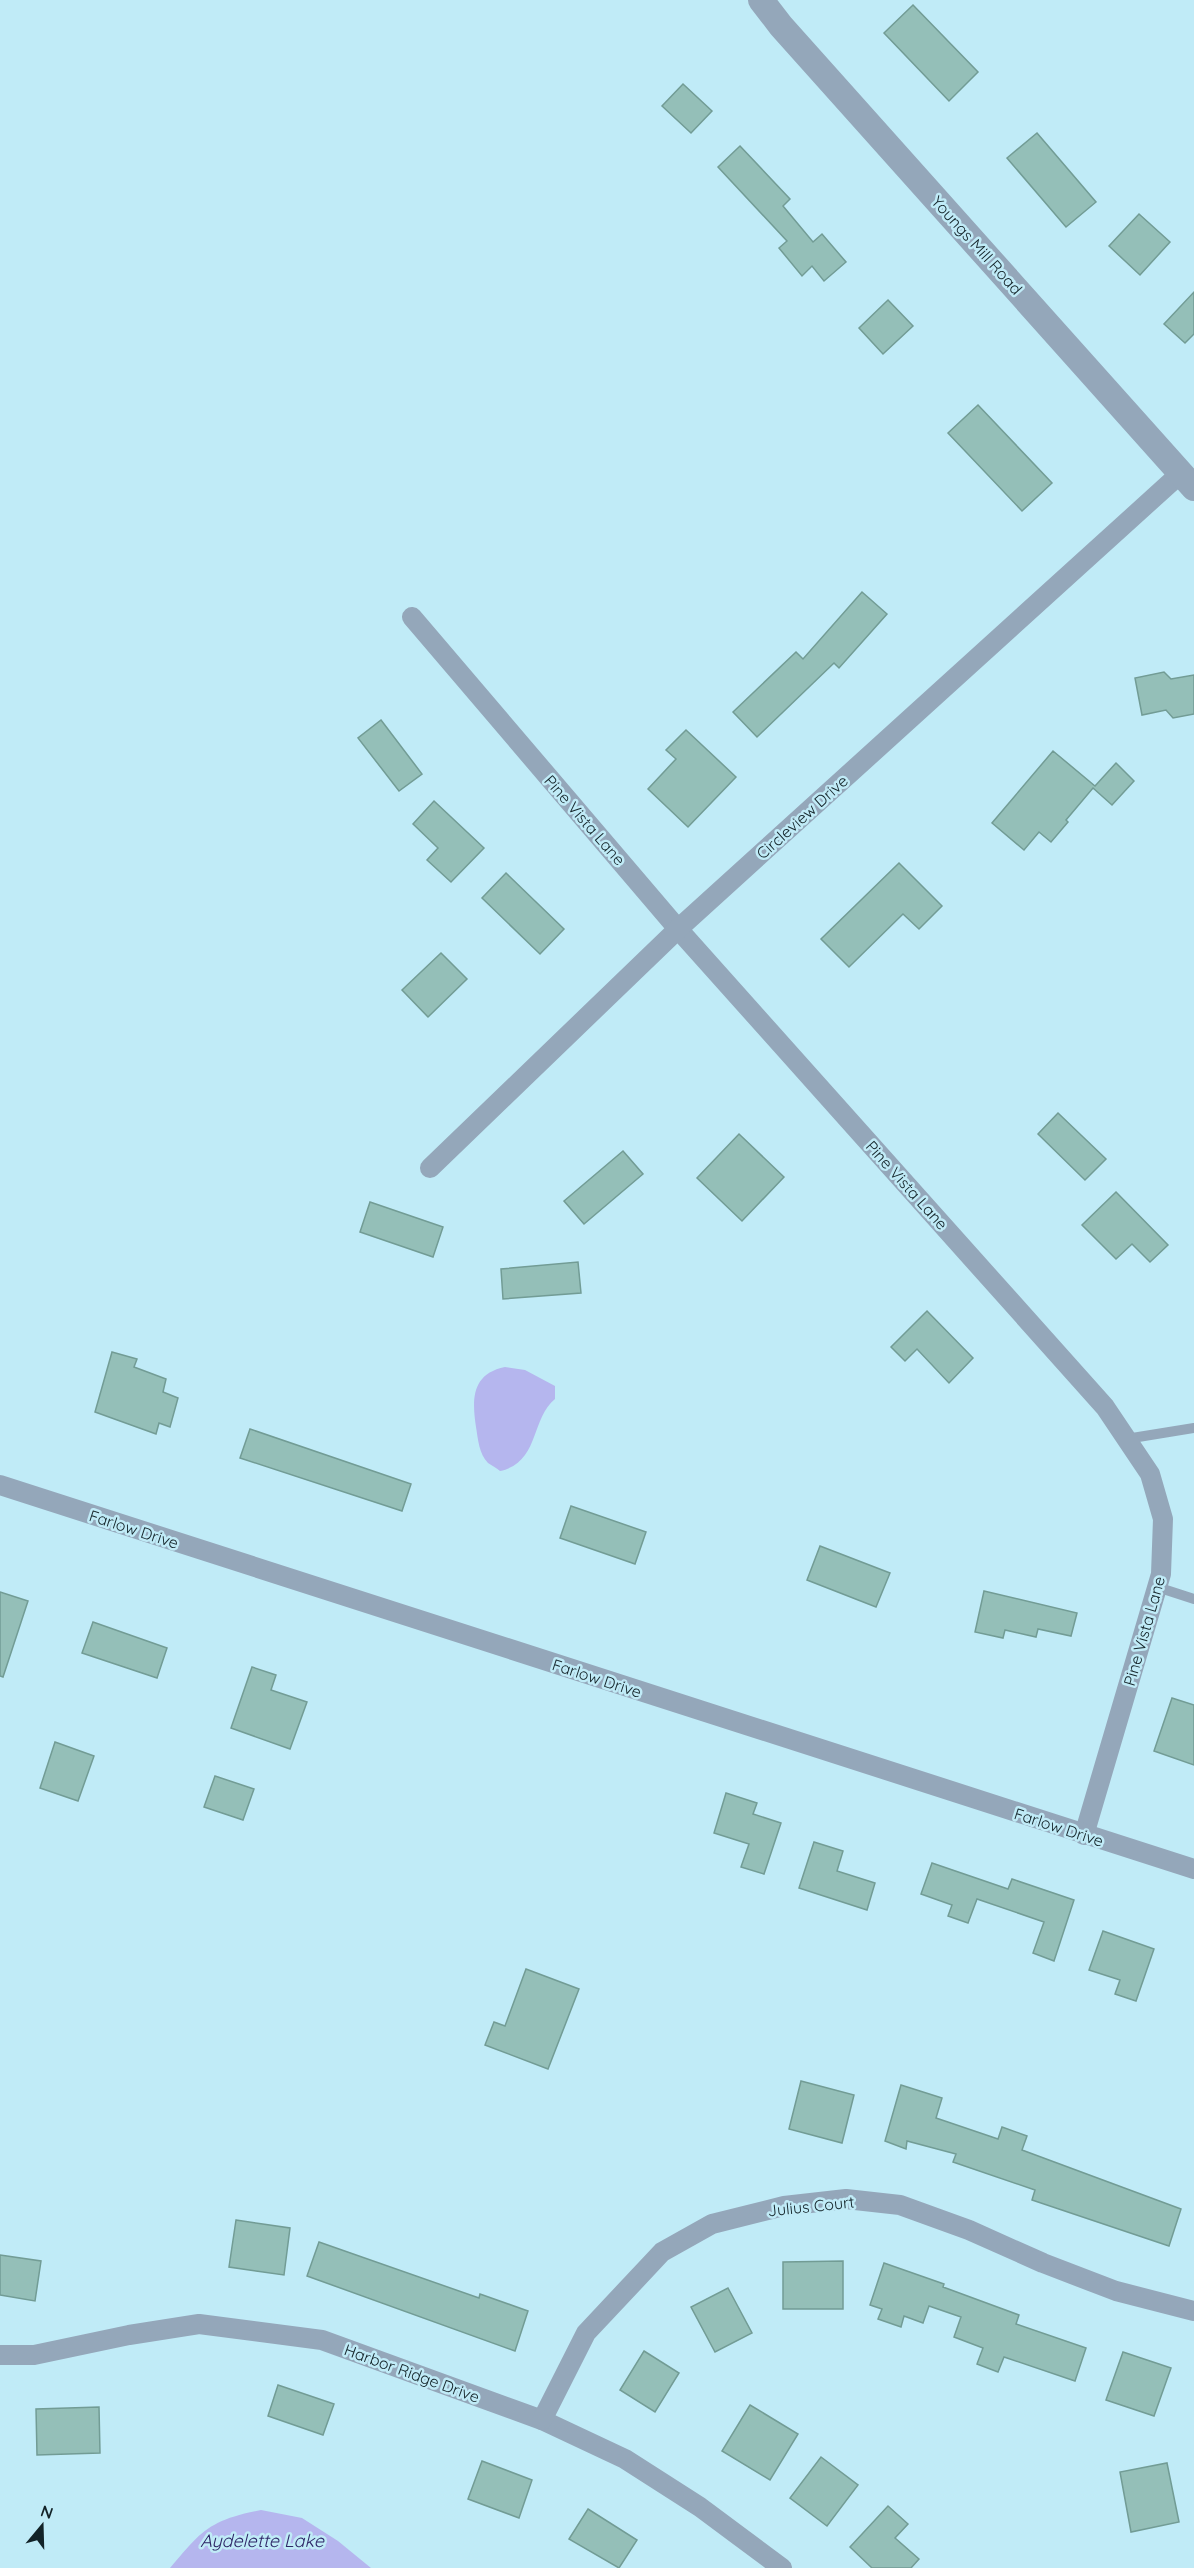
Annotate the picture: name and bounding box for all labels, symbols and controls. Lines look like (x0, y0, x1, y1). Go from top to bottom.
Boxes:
street label: Youngs Mill Road (927, 191, 1027, 299)
street label: Pine Vista Lane (540, 771, 630, 869)
street label: Circleview Drive (752, 771, 852, 863)
street label: Pine Vista Lane (862, 1136, 952, 1234)
street label: Farlow Drive (87, 1505, 181, 1553)
street label: Pine Vista Lane (1119, 1574, 1169, 1688)
street label: Farlow Drive (550, 1654, 644, 1702)
street label: Farlow Drive (1012, 1803, 1106, 1851)
street label: Julius Court (767, 2192, 855, 2220)
street label: Harbor Ridge Drive (342, 2339, 482, 2407)
north arrow (12, 2496, 72, 2556)
text: N (38, 2500, 56, 2523)
water label: Aydelette Lake (200, 2529, 325, 2552)

